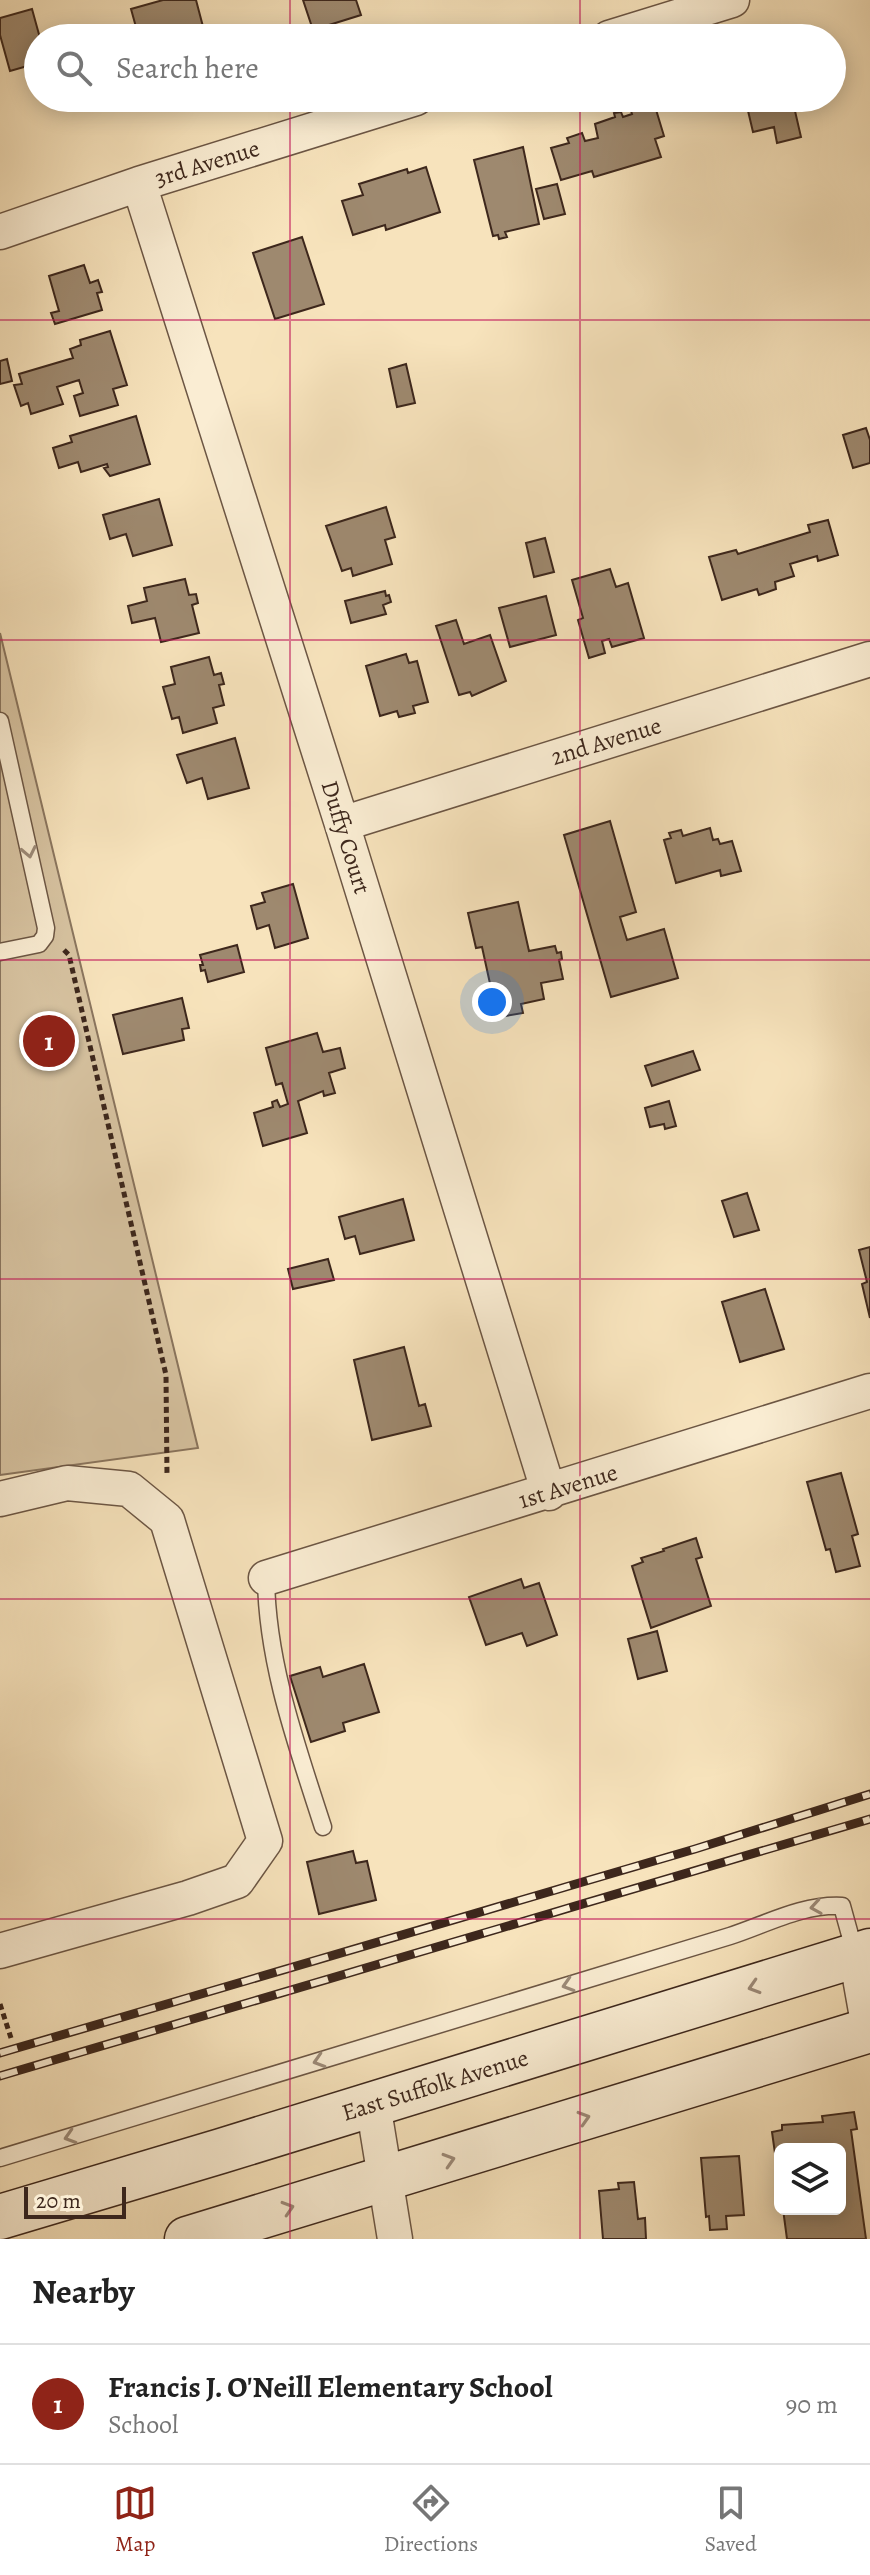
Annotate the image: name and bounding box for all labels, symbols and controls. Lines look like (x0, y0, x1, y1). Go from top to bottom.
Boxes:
search box (24, 24, 846, 112)
icon: search (52, 46, 96, 90)
text: Search here (116, 48, 259, 88)
street label: 3rd Avenue (151, 132, 263, 194)
street label: 2nd Avenue (547, 709, 665, 773)
street label: Duffy Court (314, 776, 378, 898)
one-way arrow (20, 844, 37, 858)
your location (472, 982, 512, 1022)
pin: 1 (23, 1011, 75, 1071)
street label: 1st Avenue (515, 1456, 621, 1516)
one-way arrow (809, 1898, 822, 1915)
one-way arrow (561, 1976, 575, 1992)
one-way arrow (748, 1977, 762, 1993)
street label: East Suffolk Avenue (338, 2041, 532, 2129)
one-way arrow (313, 2052, 327, 2068)
one-way arrow (577, 2111, 591, 2127)
one-way arrow (64, 2128, 78, 2144)
map controls (774, 2143, 846, 2215)
button: layers (774, 2143, 846, 2215)
one-way arrow (441, 2153, 455, 2169)
scale bar (24, 2183, 126, 2219)
text: 20 m (36, 2186, 81, 2216)
one-way arrow (281, 2201, 294, 2217)
text: Nearby (32, 2268, 135, 2315)
text: Francis J. O'Neill Elementary School (108, 2367, 553, 2407)
text: 1 (53, 2387, 63, 2422)
text: 90 m (786, 2387, 838, 2422)
text: School (108, 2407, 178, 2442)
tab: Map (113, 2481, 157, 2559)
tab: Directions (384, 2481, 478, 2559)
tab: Saved (705, 2481, 757, 2559)

